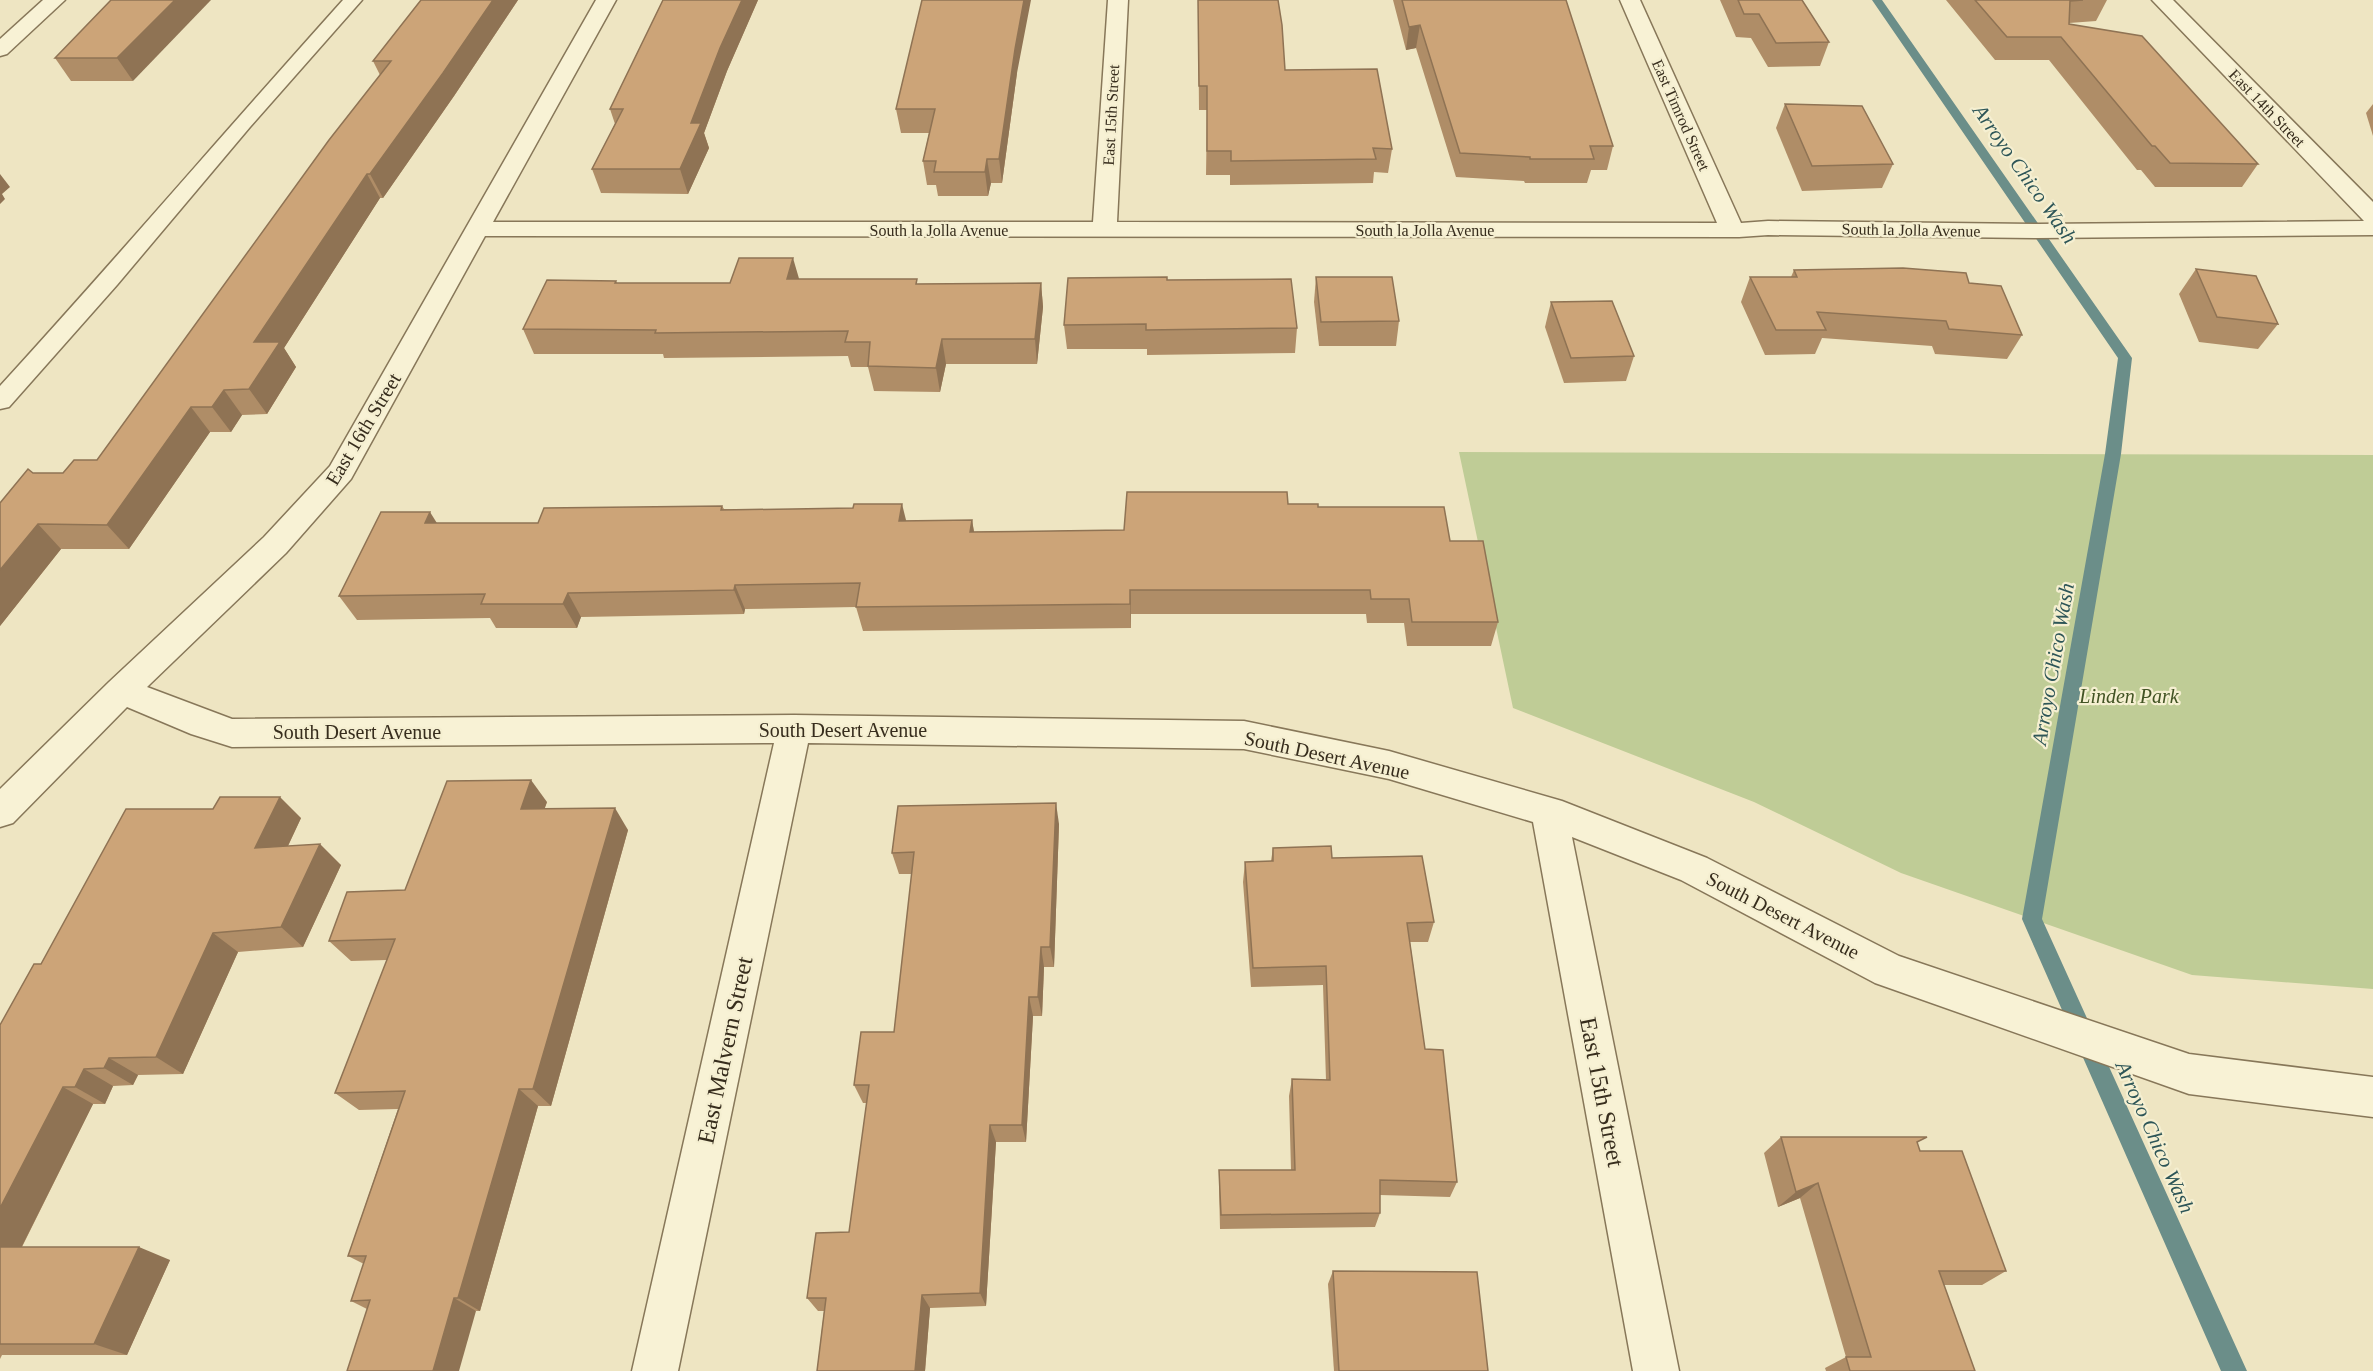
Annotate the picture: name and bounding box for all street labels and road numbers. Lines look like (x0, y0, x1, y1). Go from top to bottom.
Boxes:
street label: East Timrod Street (1649, 57, 1713, 174)
street label: East 15th Street (1100, 63, 1122, 166)
street label: East 14th Street (2226, 66, 2309, 151)
street label: South la Jolla Avenue (1841, 220, 1981, 240)
street label: South la Jolla Avenue (870, 222, 1008, 239)
street label: South la Jolla Avenue (1356, 222, 1494, 239)
street label: East 16th Street (321, 369, 405, 489)
street label: South Desert Avenue (759, 719, 927, 741)
street label: South Desert Avenue (273, 721, 441, 743)
street label: South Desert Avenue (1242, 727, 1412, 783)
street label: South Desert Avenue (1703, 867, 1863, 963)
street label: East Malvern Street (692, 954, 758, 1146)
street label: East 15th Street (1575, 1015, 1629, 1169)

